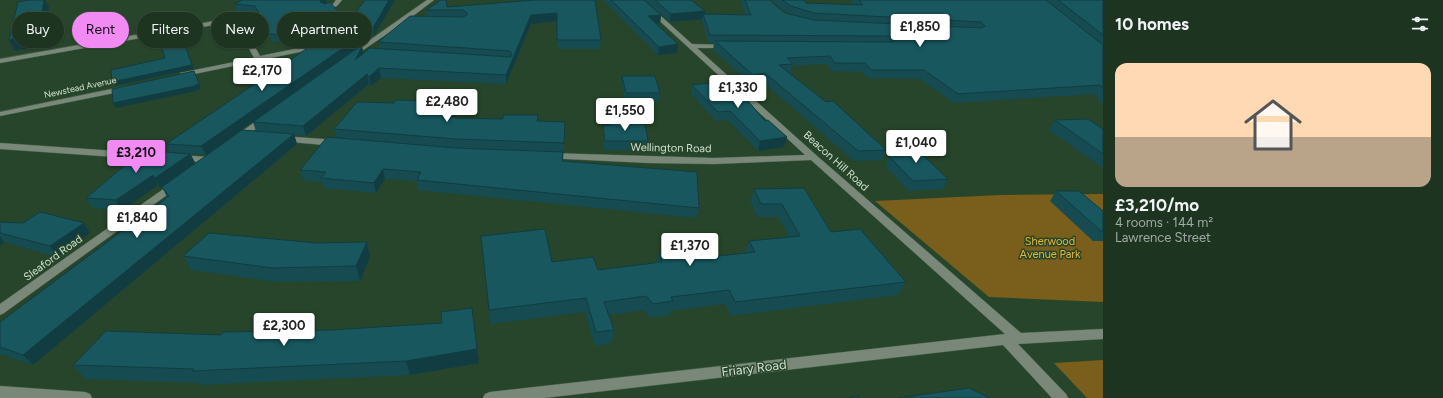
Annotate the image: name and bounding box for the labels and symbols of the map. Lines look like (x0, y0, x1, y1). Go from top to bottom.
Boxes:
pin: £1,850 (887, 14, 953, 48)
pin: £2,170 (229, 58, 295, 92)
street label: Newstead Avenue (43, 74, 117, 100)
pin: £1,330 (705, 75, 771, 109)
pin: £2,480 (414, 89, 480, 123)
pin: £1,550 (592, 98, 658, 132)
street label: Beacon Hill Road (801, 128, 871, 194)
pin: £1,040 (883, 130, 949, 164)
pin: £3,210 (103, 140, 169, 174)
street label: Wellington Road (630, 141, 712, 155)
pin: £1,840 (104, 205, 170, 239)
street label: Sleaford Road (21, 232, 85, 284)
pin: £1,370 (657, 233, 723, 267)
park label: Sherwood Avenue Park (1020, 235, 1081, 261)
pin: £2,300 (251, 313, 317, 347)
street label: Friary Road (721, 357, 787, 379)

